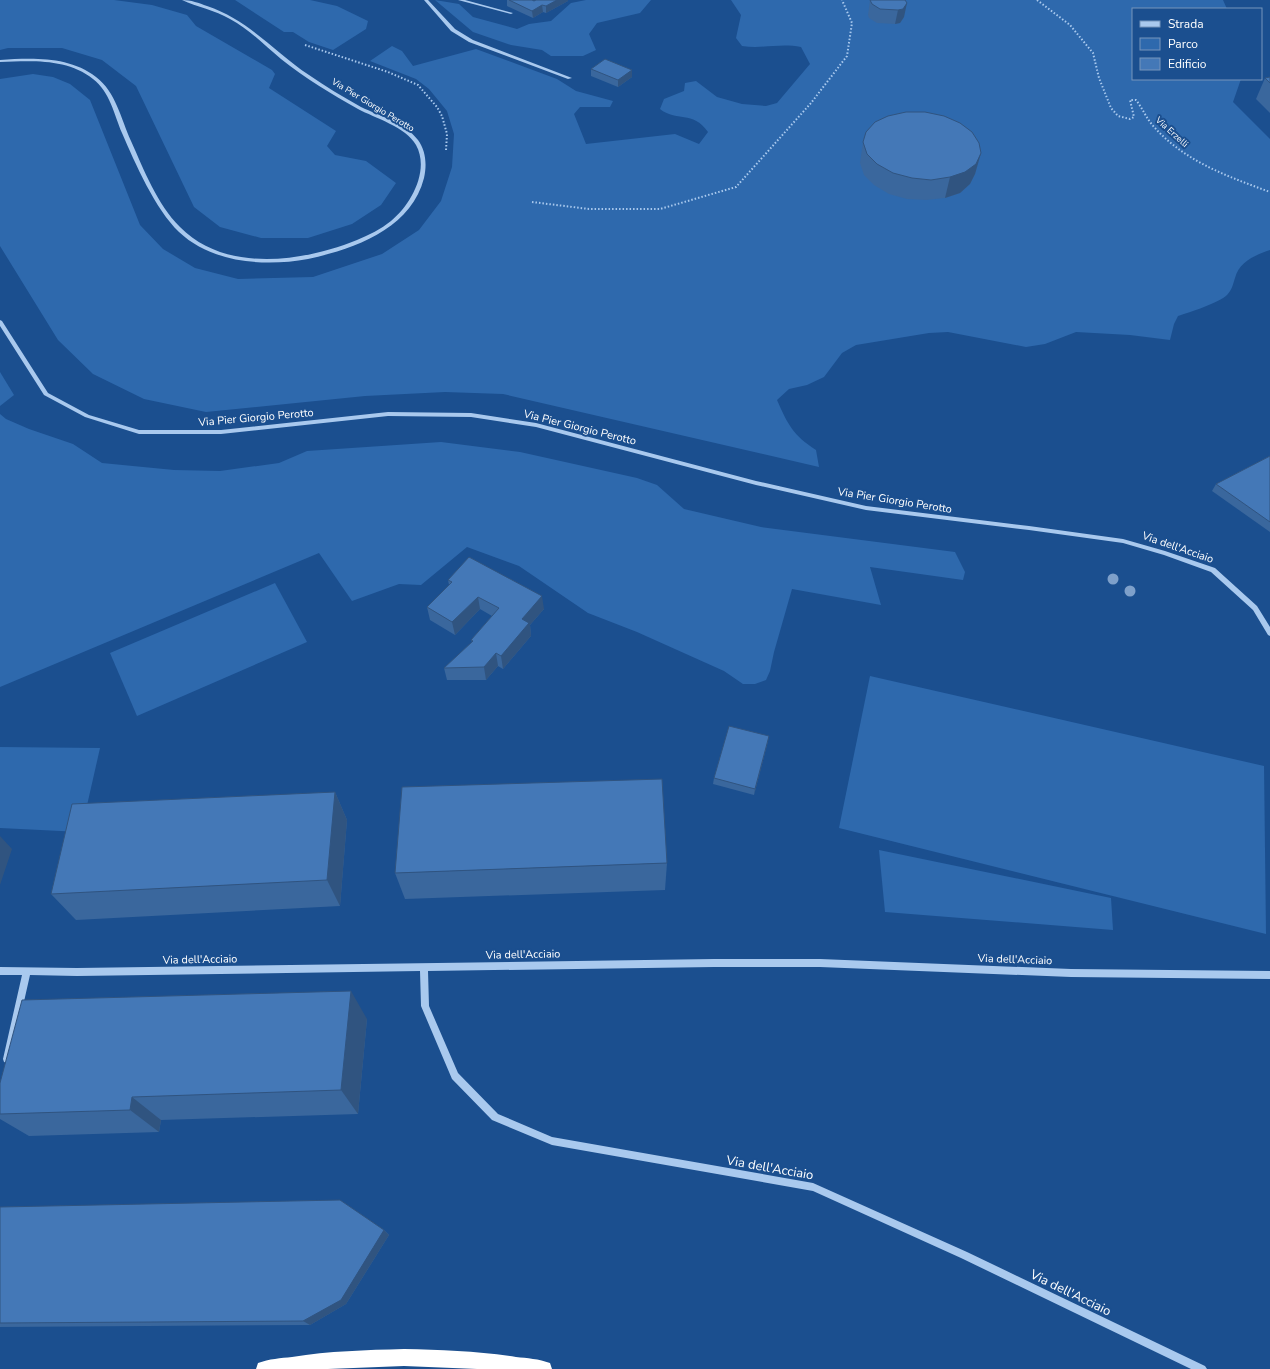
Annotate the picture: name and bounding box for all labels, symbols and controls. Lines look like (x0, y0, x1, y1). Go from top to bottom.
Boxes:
legend (1132, 8, 1262, 80)
text: Strada (1168, 16, 1204, 32)
text: Parco (1168, 36, 1198, 52)
text: Edificio (1168, 56, 1207, 72)
street label: Via Pier Giorgio Perotto (329, 75, 417, 134)
street label: Via Erzelli (1152, 113, 1191, 150)
street label: Via Pier Giorgio Perotto (197, 405, 314, 430)
street label: Via Pier Giorgio Perotto (521, 406, 638, 449)
street label: Via Pier Giorgio Perotto (836, 484, 953, 517)
street label: Via dell'Acciaio (1139, 528, 1216, 567)
street label: Via dell'Acciaio (485, 946, 560, 963)
street label: Via dell'Acciaio (162, 951, 237, 968)
street label: Via dell'Acciaio (976, 951, 1053, 968)
street label: Via dell'Acciaio (724, 1151, 815, 1185)
street label: Via dell'Acciaio (1026, 1265, 1114, 1320)

